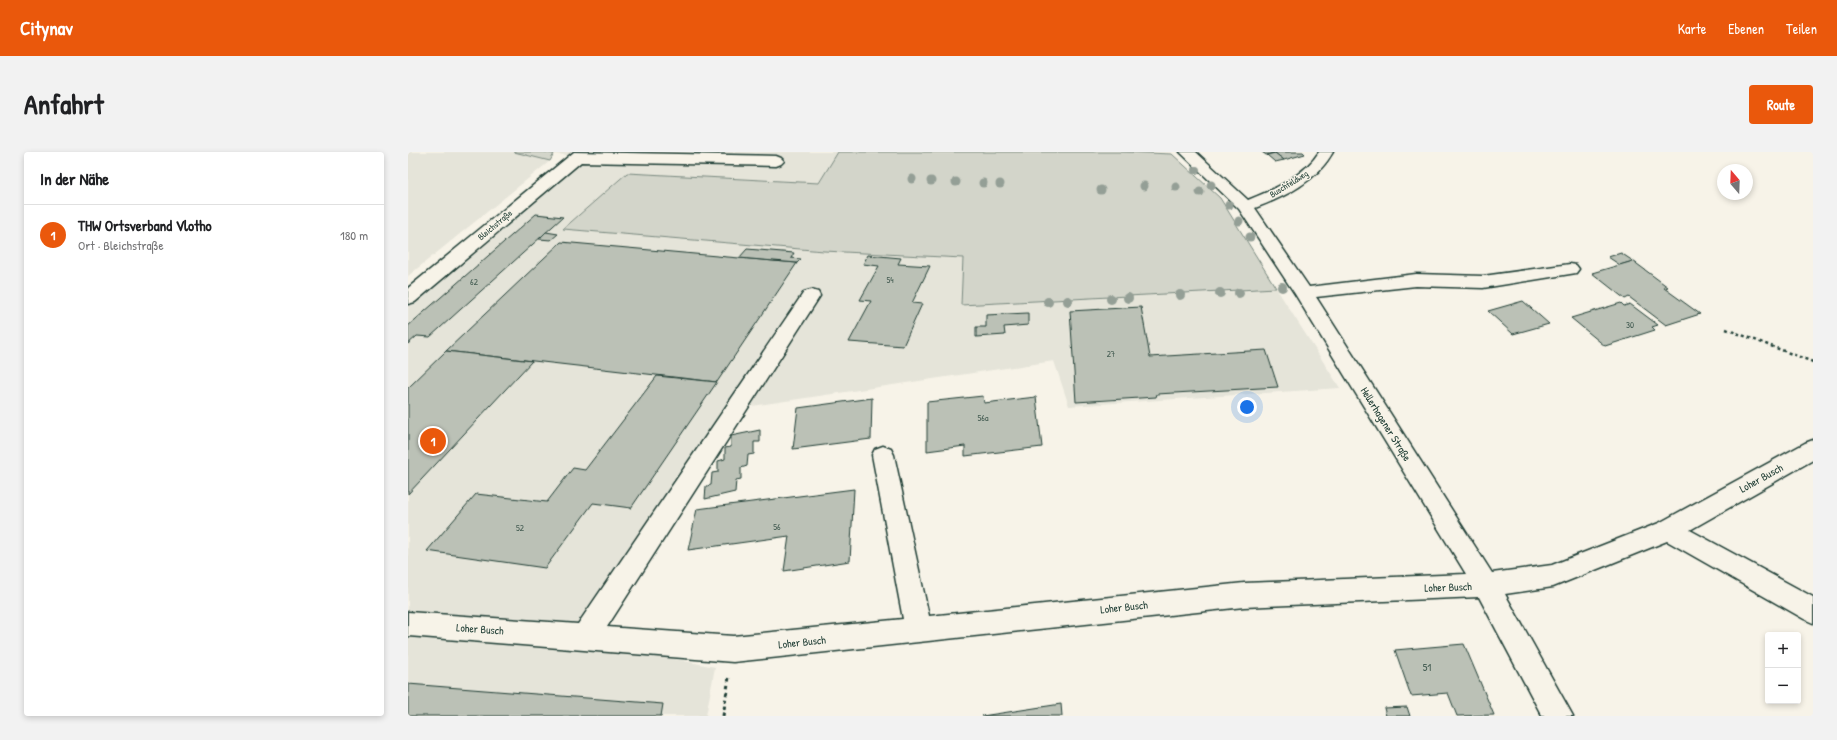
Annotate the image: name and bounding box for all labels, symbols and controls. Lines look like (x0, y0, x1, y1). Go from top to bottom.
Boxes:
text: Citynav (20, 15, 73, 41)
text: Karte (1678, 19, 1706, 38)
text: Ebenen (1728, 19, 1764, 38)
text: Teilen (1786, 19, 1817, 38)
text: Anfahrt (24, 85, 104, 123)
button: Route (1749, 85, 1813, 124)
north arrow (1717, 164, 1753, 200)
text: In der Nähe (40, 167, 109, 190)
street label: Buschfeldweg (1267, 167, 1311, 201)
street label: Bleichstraße (475, 207, 515, 243)
text: THW Ortsverband Vlotho (78, 215, 212, 236)
text: 1 (51, 226, 55, 244)
text: 180 m (340, 226, 368, 244)
text: Ort · Bleichstraße (78, 236, 164, 254)
house number: 54 (886, 274, 894, 286)
house number: 62 (470, 276, 479, 288)
house number: 30 (1626, 319, 1634, 331)
house number: 27 (1107, 348, 1116, 360)
street label: Hellerhagener Straße (1358, 384, 1415, 464)
your location (1237, 397, 1257, 417)
house number: 56a (978, 412, 989, 424)
pin: 1 (420, 426, 446, 456)
street label: Loher Busch (1737, 460, 1785, 496)
house number: 56 (773, 521, 781, 533)
house number: 52 (516, 522, 525, 534)
street label: Loher Busch (1424, 579, 1472, 595)
street label: Loher Busch (1100, 598, 1149, 616)
street label: Loher Busch (456, 620, 505, 638)
map controls (1765, 632, 1801, 704)
button: + (1765, 632, 1801, 668)
street label: Loher Busch (778, 633, 827, 651)
house number: 51 (1423, 660, 1431, 674)
button: − (1765, 668, 1801, 704)

